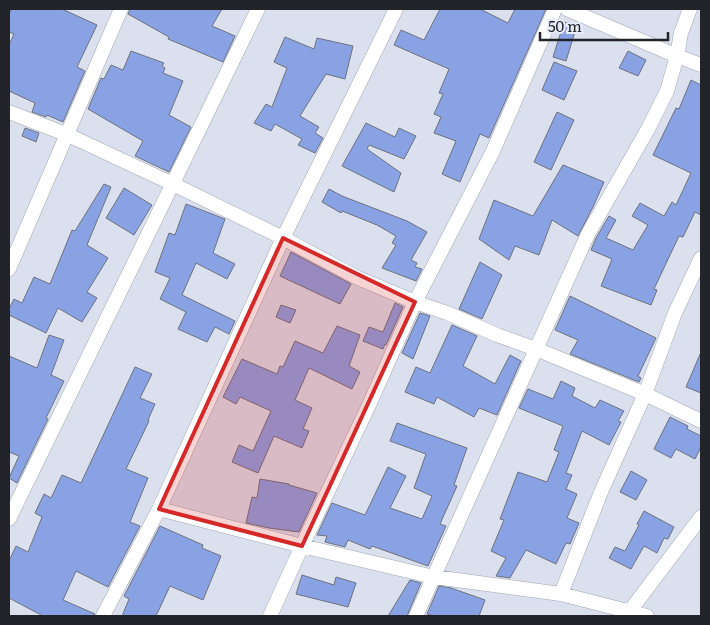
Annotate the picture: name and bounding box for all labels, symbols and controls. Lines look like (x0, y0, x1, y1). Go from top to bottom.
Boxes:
scale bar (540, 10, 668, 42)
text: 50 m (548, 14, 582, 37)

